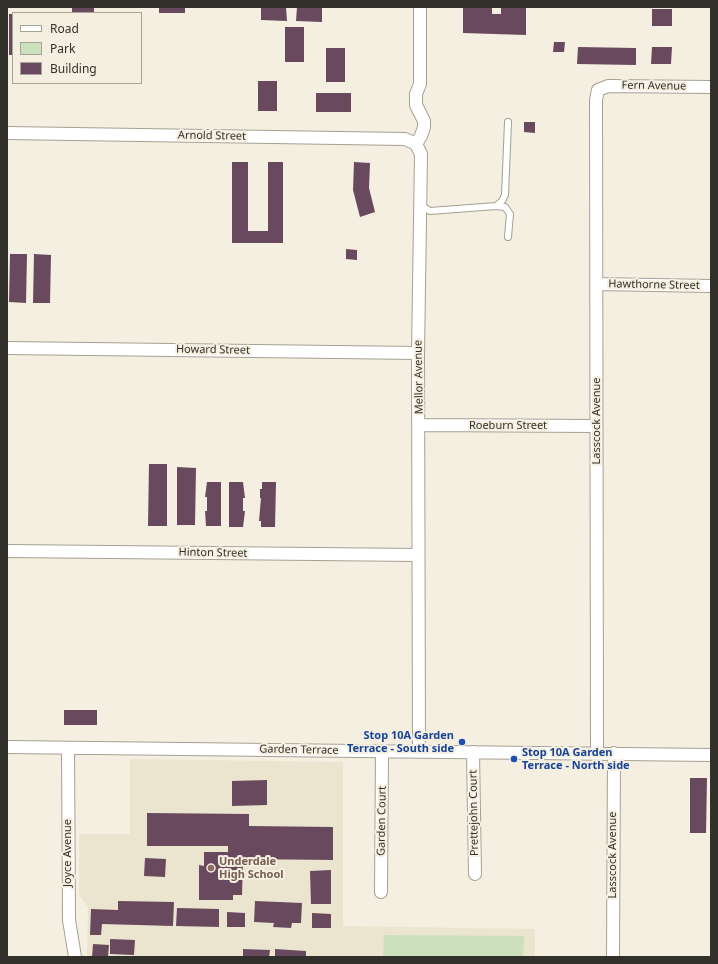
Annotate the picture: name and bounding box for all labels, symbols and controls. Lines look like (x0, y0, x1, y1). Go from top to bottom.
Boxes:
legend (12, 12, 142, 84)
text: Road (50, 20, 79, 37)
text: Park (50, 40, 75, 57)
text: Building (50, 60, 97, 77)
street label: Fern Avenue (622, 79, 686, 93)
street label: Arnold Street (178, 129, 246, 143)
street label: Hawthorne Street (608, 278, 700, 292)
street label: Mellor Avenue (412, 340, 426, 414)
street label: Howard Street (176, 343, 250, 357)
street label: Lasscock Avenue (590, 377, 604, 465)
street label: Roeburn Street (469, 419, 547, 433)
street label: Hinton Street (178, 546, 248, 560)
place label: Stop 10A Garden Terrace - South side (347, 729, 454, 755)
marker: Stop 10A Garden Terrace - South side (457, 737, 467, 747)
street label: Garden Terrace (259, 743, 339, 757)
place label: Stop 10A Garden Terrace - North side (522, 746, 630, 772)
marker: Stop 10A Garden Terrace - North side (509, 754, 519, 764)
street label: Prettejohn Court (467, 770, 481, 856)
street label: Garden Court (375, 786, 389, 856)
street label: Lasscock Avenue (606, 811, 620, 899)
street label: Joyce Avenue (61, 819, 75, 887)
place label: Underdale High School (219, 855, 284, 881)
marker: Underdale High School (206, 863, 216, 873)

